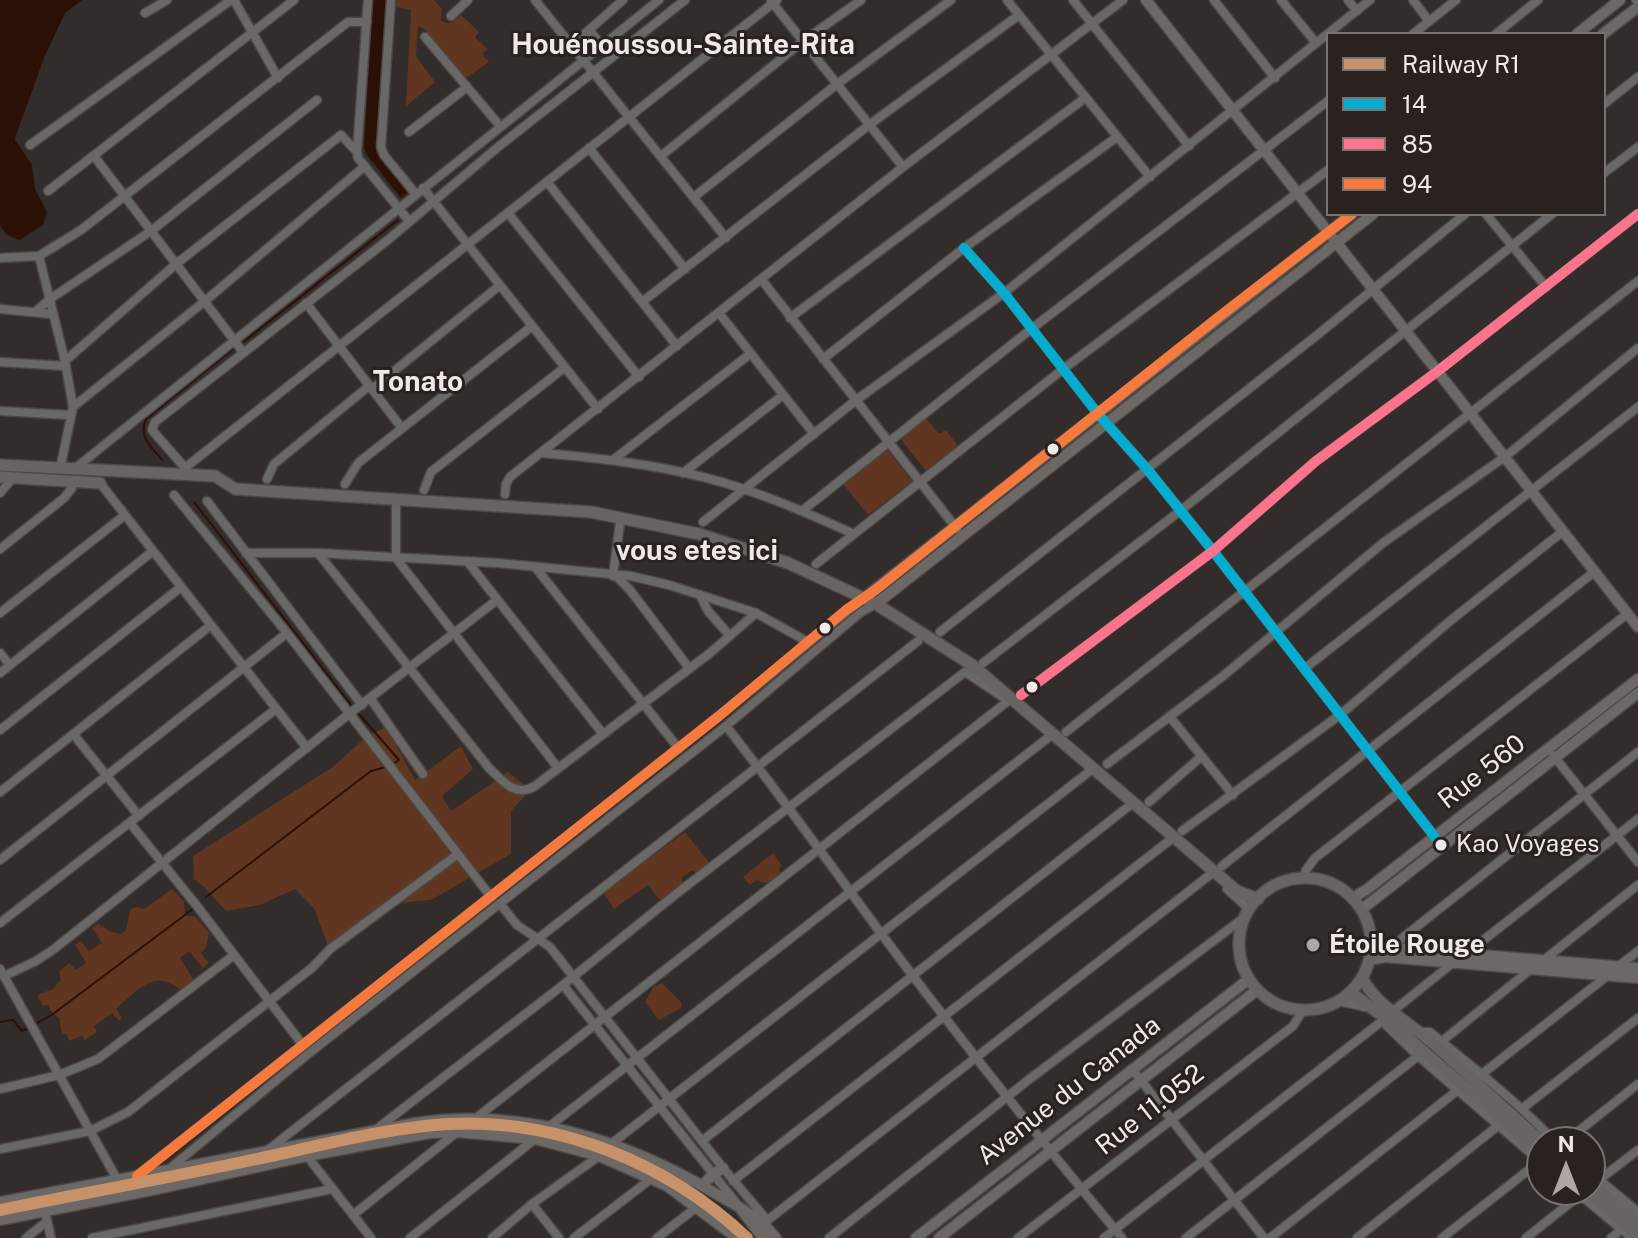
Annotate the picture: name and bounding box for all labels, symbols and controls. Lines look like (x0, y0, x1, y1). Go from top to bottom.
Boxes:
district label: Houénoussou-Sainte-Rita (511, 28, 855, 62)
legend (1326, 32, 1606, 216)
text: Railway R1 (1402, 50, 1520, 78)
text: 14 (1402, 90, 1427, 118)
text: 85 (1402, 130, 1433, 158)
text: 94 (1402, 170, 1432, 198)
district label: Tonato (373, 365, 463, 399)
unlabelled marker (1045, 441, 1061, 457)
district label: vous etes ici (616, 534, 778, 568)
unlabelled marker (817, 620, 833, 636)
unlabelled marker (1024, 679, 1040, 695)
street label: Rue 560 (1432, 728, 1532, 816)
place label: Kao Voyages (1456, 831, 1599, 859)
marker: Kao Voyages (1433, 837, 1449, 853)
place label: Étoile Rouge (1329, 929, 1485, 961)
marker: Étoile Rouge (1304, 936, 1322, 954)
street label: Avenue du Canada (971, 1010, 1167, 1172)
street label: Rue 11.052 (1090, 1058, 1210, 1162)
north arrow (1526, 1126, 1606, 1206)
text: N (1557, 1131, 1575, 1157)

